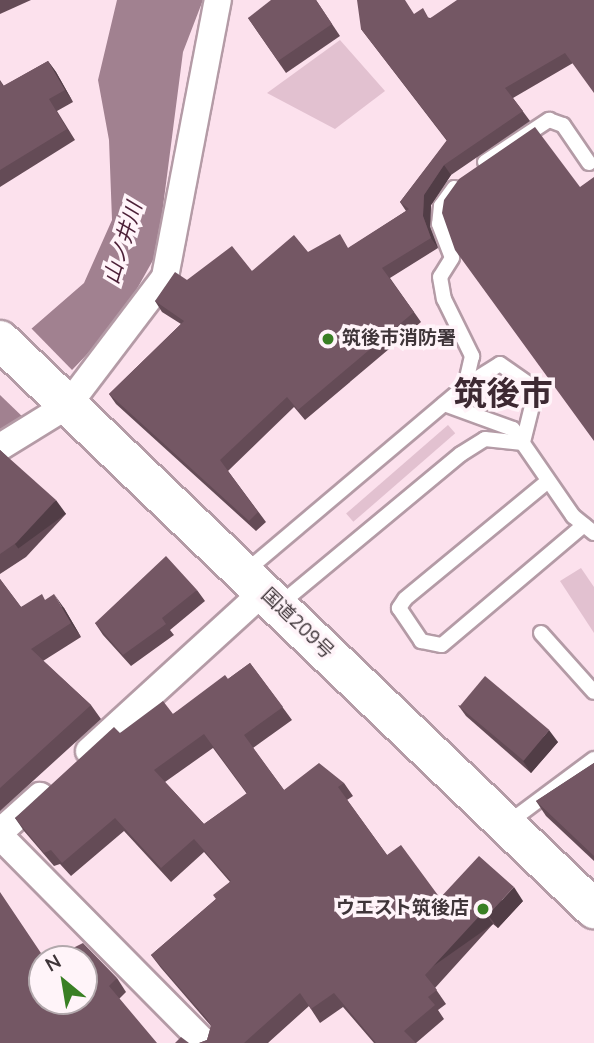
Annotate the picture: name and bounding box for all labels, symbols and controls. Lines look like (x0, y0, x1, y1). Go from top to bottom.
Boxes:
water label: 山ノ井川 (99, 199, 147, 287)
place label: 筑後市消防署 (342, 328, 456, 350)
marker: 筑後市消防署 (320, 331, 336, 347)
district label: 筑後市 (454, 375, 552, 415)
street label: 国道209号 (256, 584, 338, 664)
place label: ウエスト筑後店 (336, 898, 469, 920)
marker: ウエスト筑後店 (475, 901, 491, 917)
north arrow (28, 945, 98, 1015)
text: N (41, 949, 66, 978)

